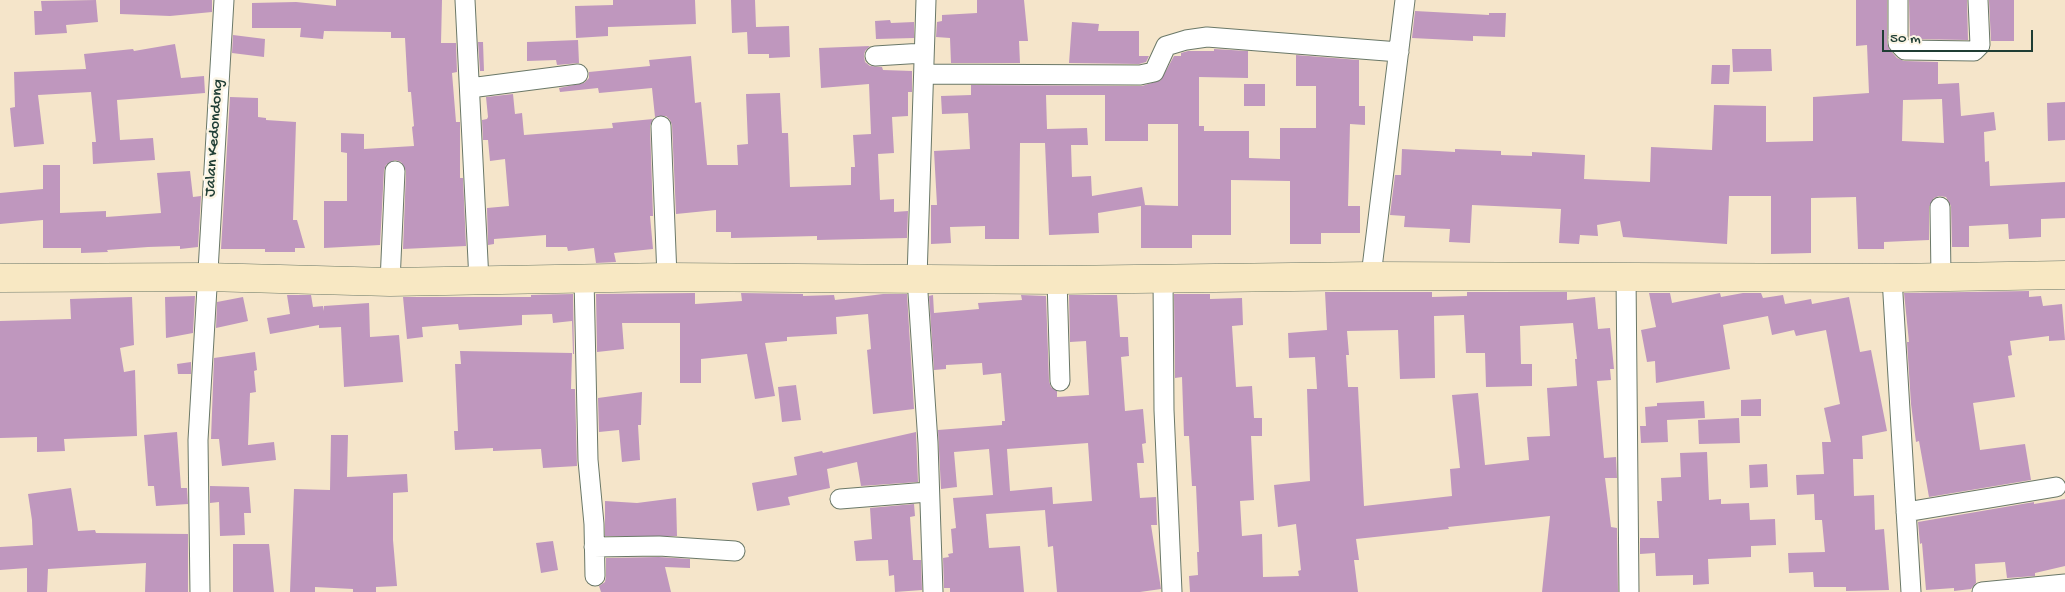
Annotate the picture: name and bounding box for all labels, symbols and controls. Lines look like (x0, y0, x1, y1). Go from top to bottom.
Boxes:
scale bar (1885, 20, 2036, 52)
text: 50 m (1890, 30, 1921, 48)
street label: Jalan Kedondong (201, 79, 229, 197)

